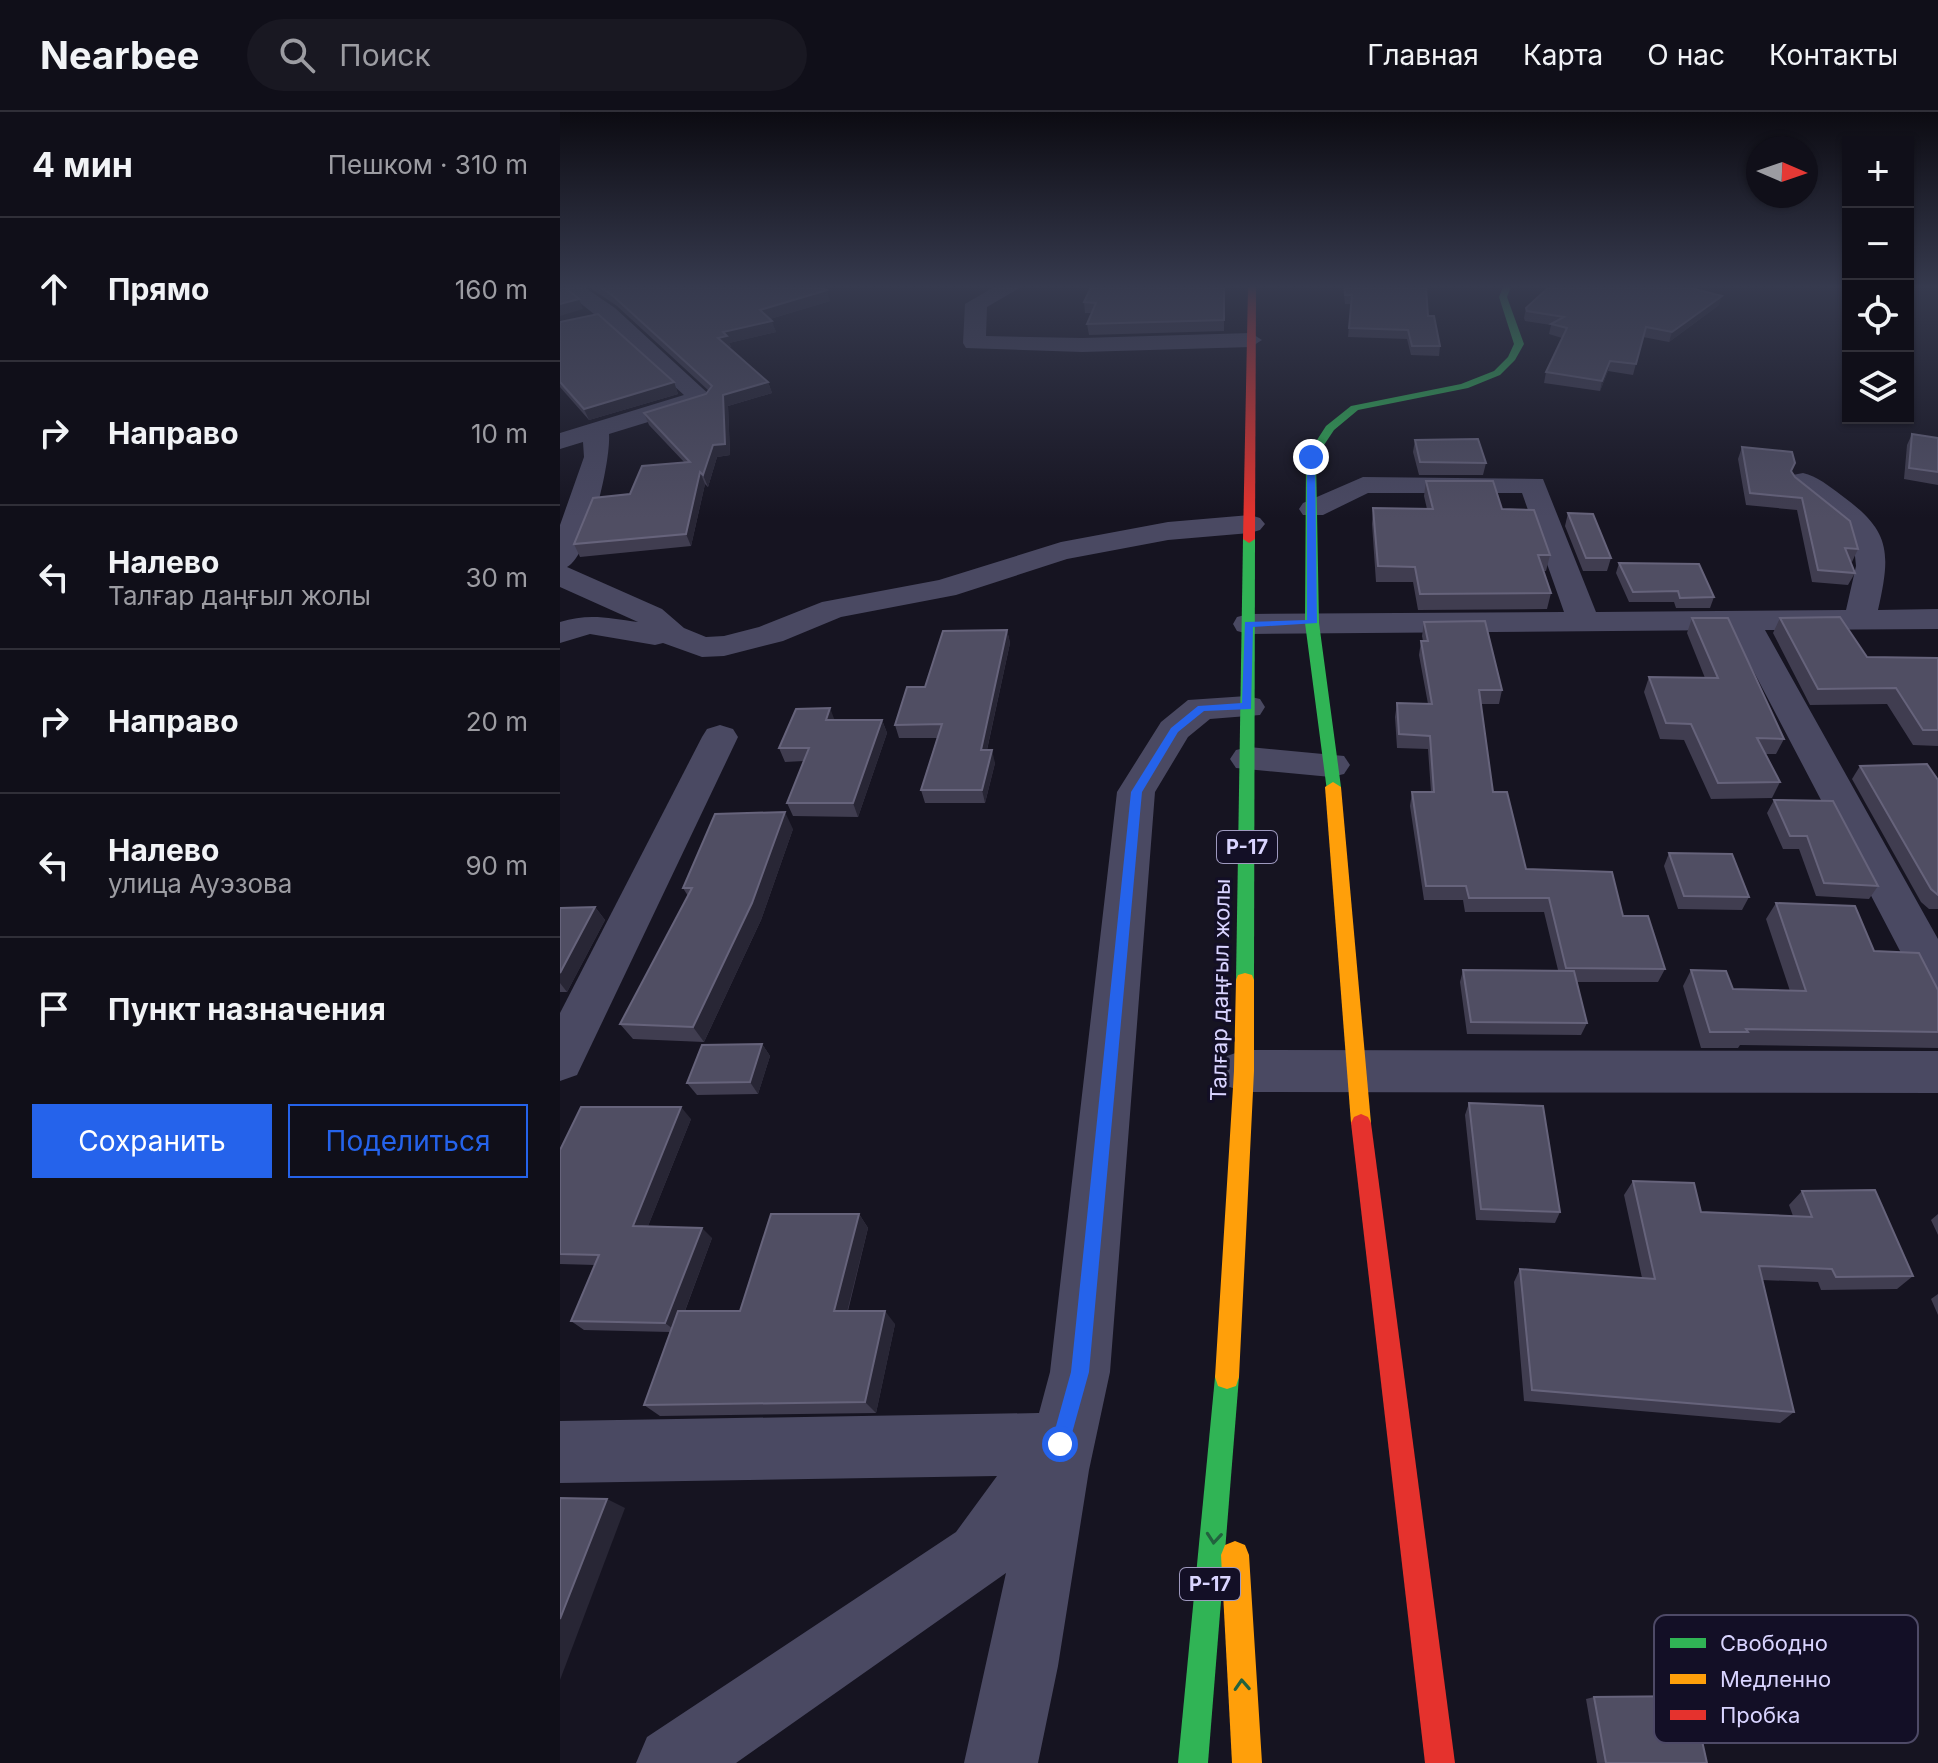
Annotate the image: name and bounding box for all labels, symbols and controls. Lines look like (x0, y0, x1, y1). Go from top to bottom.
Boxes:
search box (247, 19, 807, 91)
text: Nearbee (40, 32, 199, 78)
icon: search (275, 33, 319, 77)
text: Поиск (339, 37, 431, 73)
text: Главная (1367, 38, 1479, 72)
text: Карта (1523, 38, 1603, 72)
text: О нас (1647, 38, 1725, 72)
text: Контакты (1769, 38, 1898, 72)
north arrow (1746, 136, 1818, 208)
map controls (1842, 136, 1914, 424)
button: + (1842, 136, 1914, 208)
text: 4 мин (32, 144, 133, 185)
text: Пешком · 310 m (328, 149, 528, 180)
button: − (1842, 208, 1914, 280)
icon: ahead (32, 267, 76, 311)
text: Прямо (108, 271, 209, 307)
text: 160 m (455, 274, 528, 305)
button: locate (1842, 280, 1914, 352)
button: layers (1842, 352, 1914, 424)
icon: right (32, 411, 76, 455)
text: Направо (108, 415, 239, 451)
text: 10 m (471, 418, 528, 449)
route end (1293, 439, 1329, 475)
text: Налево (108, 544, 220, 580)
icon: left (32, 555, 76, 599)
text: 30 m (465, 562, 528, 593)
text: Талғар даңғыл жолы (108, 580, 371, 611)
icon: right (32, 699, 76, 743)
text: Направо (108, 703, 239, 739)
text: 20 m (466, 706, 528, 737)
road number: P-17 (1217, 831, 1277, 863)
text: Налево (108, 832, 220, 868)
icon: left (32, 843, 76, 887)
text: 90 m (465, 850, 528, 881)
text: улица Ауэзова (108, 868, 292, 899)
street label: Талғар даңғыл жолы (1205, 879, 1235, 1101)
icon: arrive (32, 987, 76, 1031)
text: Пункт назначения (108, 991, 386, 1027)
button: Сохранить (32, 1104, 272, 1178)
button: Поделиться (288, 1104, 528, 1178)
route start (1042, 1426, 1078, 1462)
one-way arrow (1206, 1532, 1223, 1545)
road number: P-17 (1180, 1568, 1240, 1600)
legend (1654, 1615, 1918, 1743)
text: Свободно (1720, 1630, 1828, 1656)
text: Медленно (1720, 1666, 1831, 1692)
one-way arrow (1234, 1678, 1251, 1691)
text: Пробка (1720, 1702, 1800, 1728)

